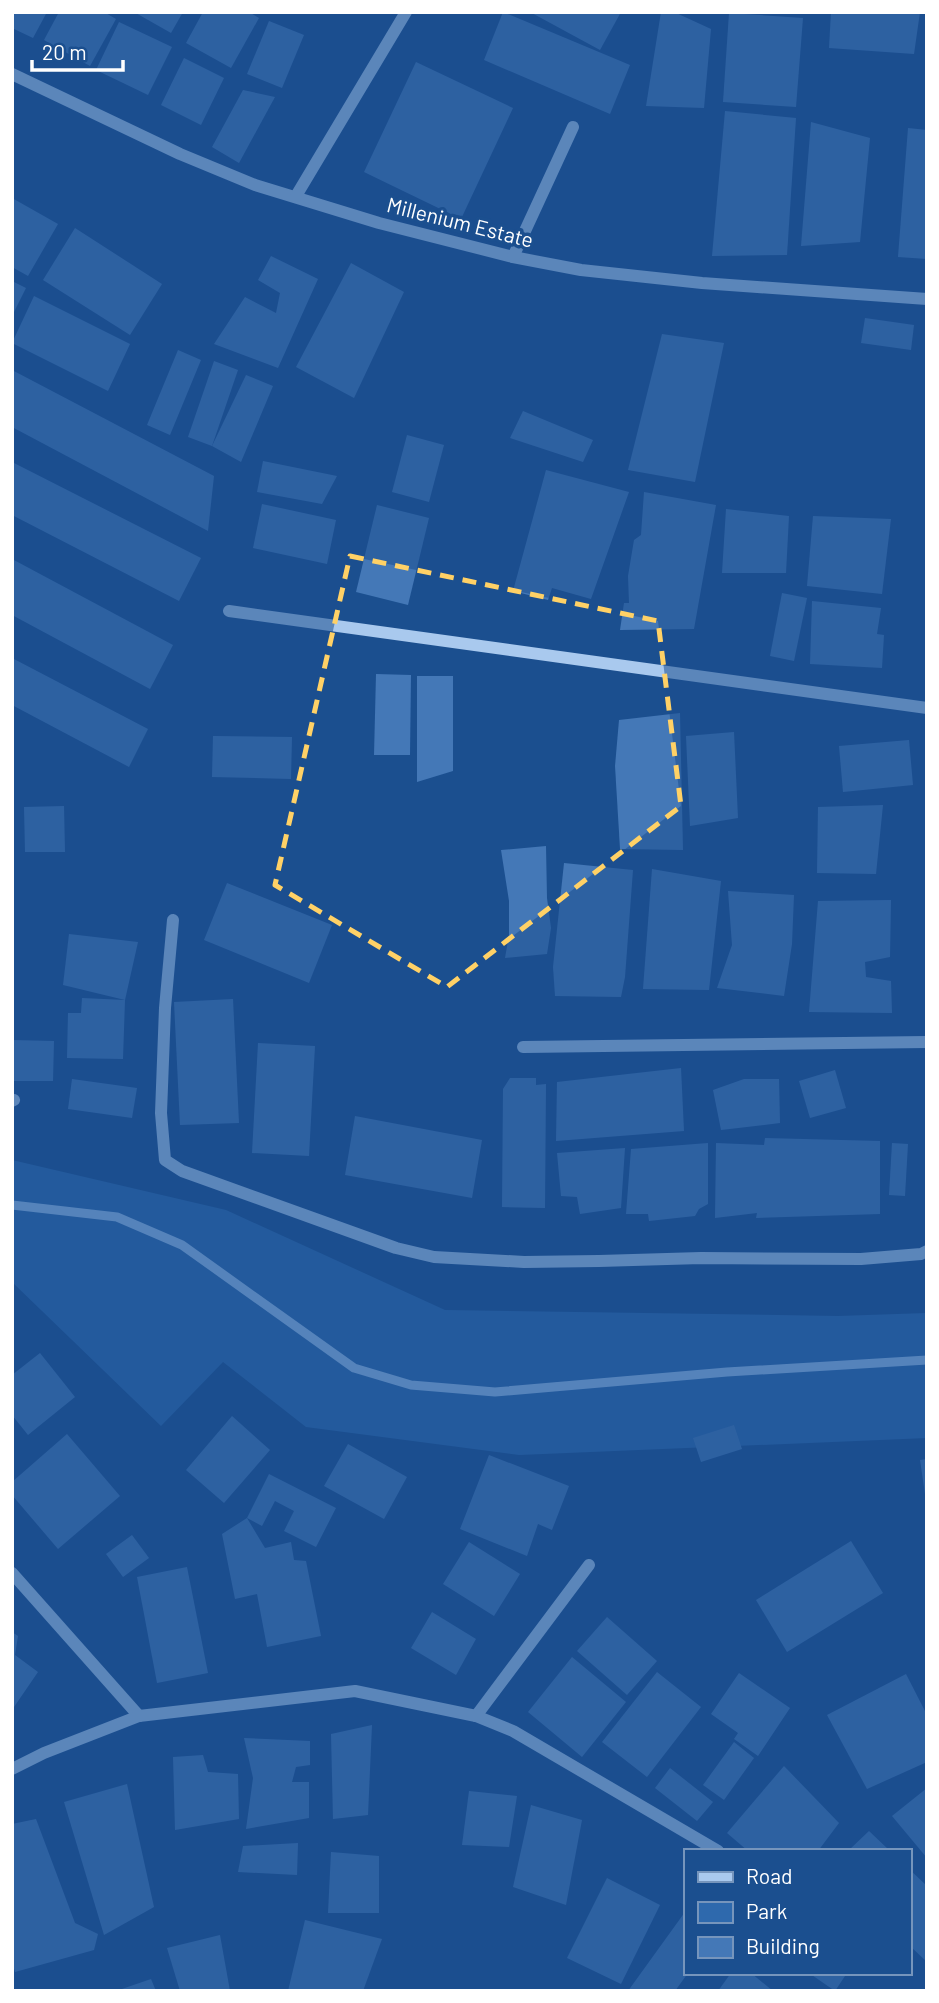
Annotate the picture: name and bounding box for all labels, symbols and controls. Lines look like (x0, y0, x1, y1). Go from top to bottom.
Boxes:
scale bar (32, 28, 122, 72)
text: 20 m (42, 39, 87, 64)
street label: Millenium Estate (384, 191, 536, 252)
legend (684, 1849, 911, 1975)
text: Road (746, 1863, 792, 1888)
text: Park (746, 1898, 787, 1923)
text: Building (746, 1933, 820, 1958)

